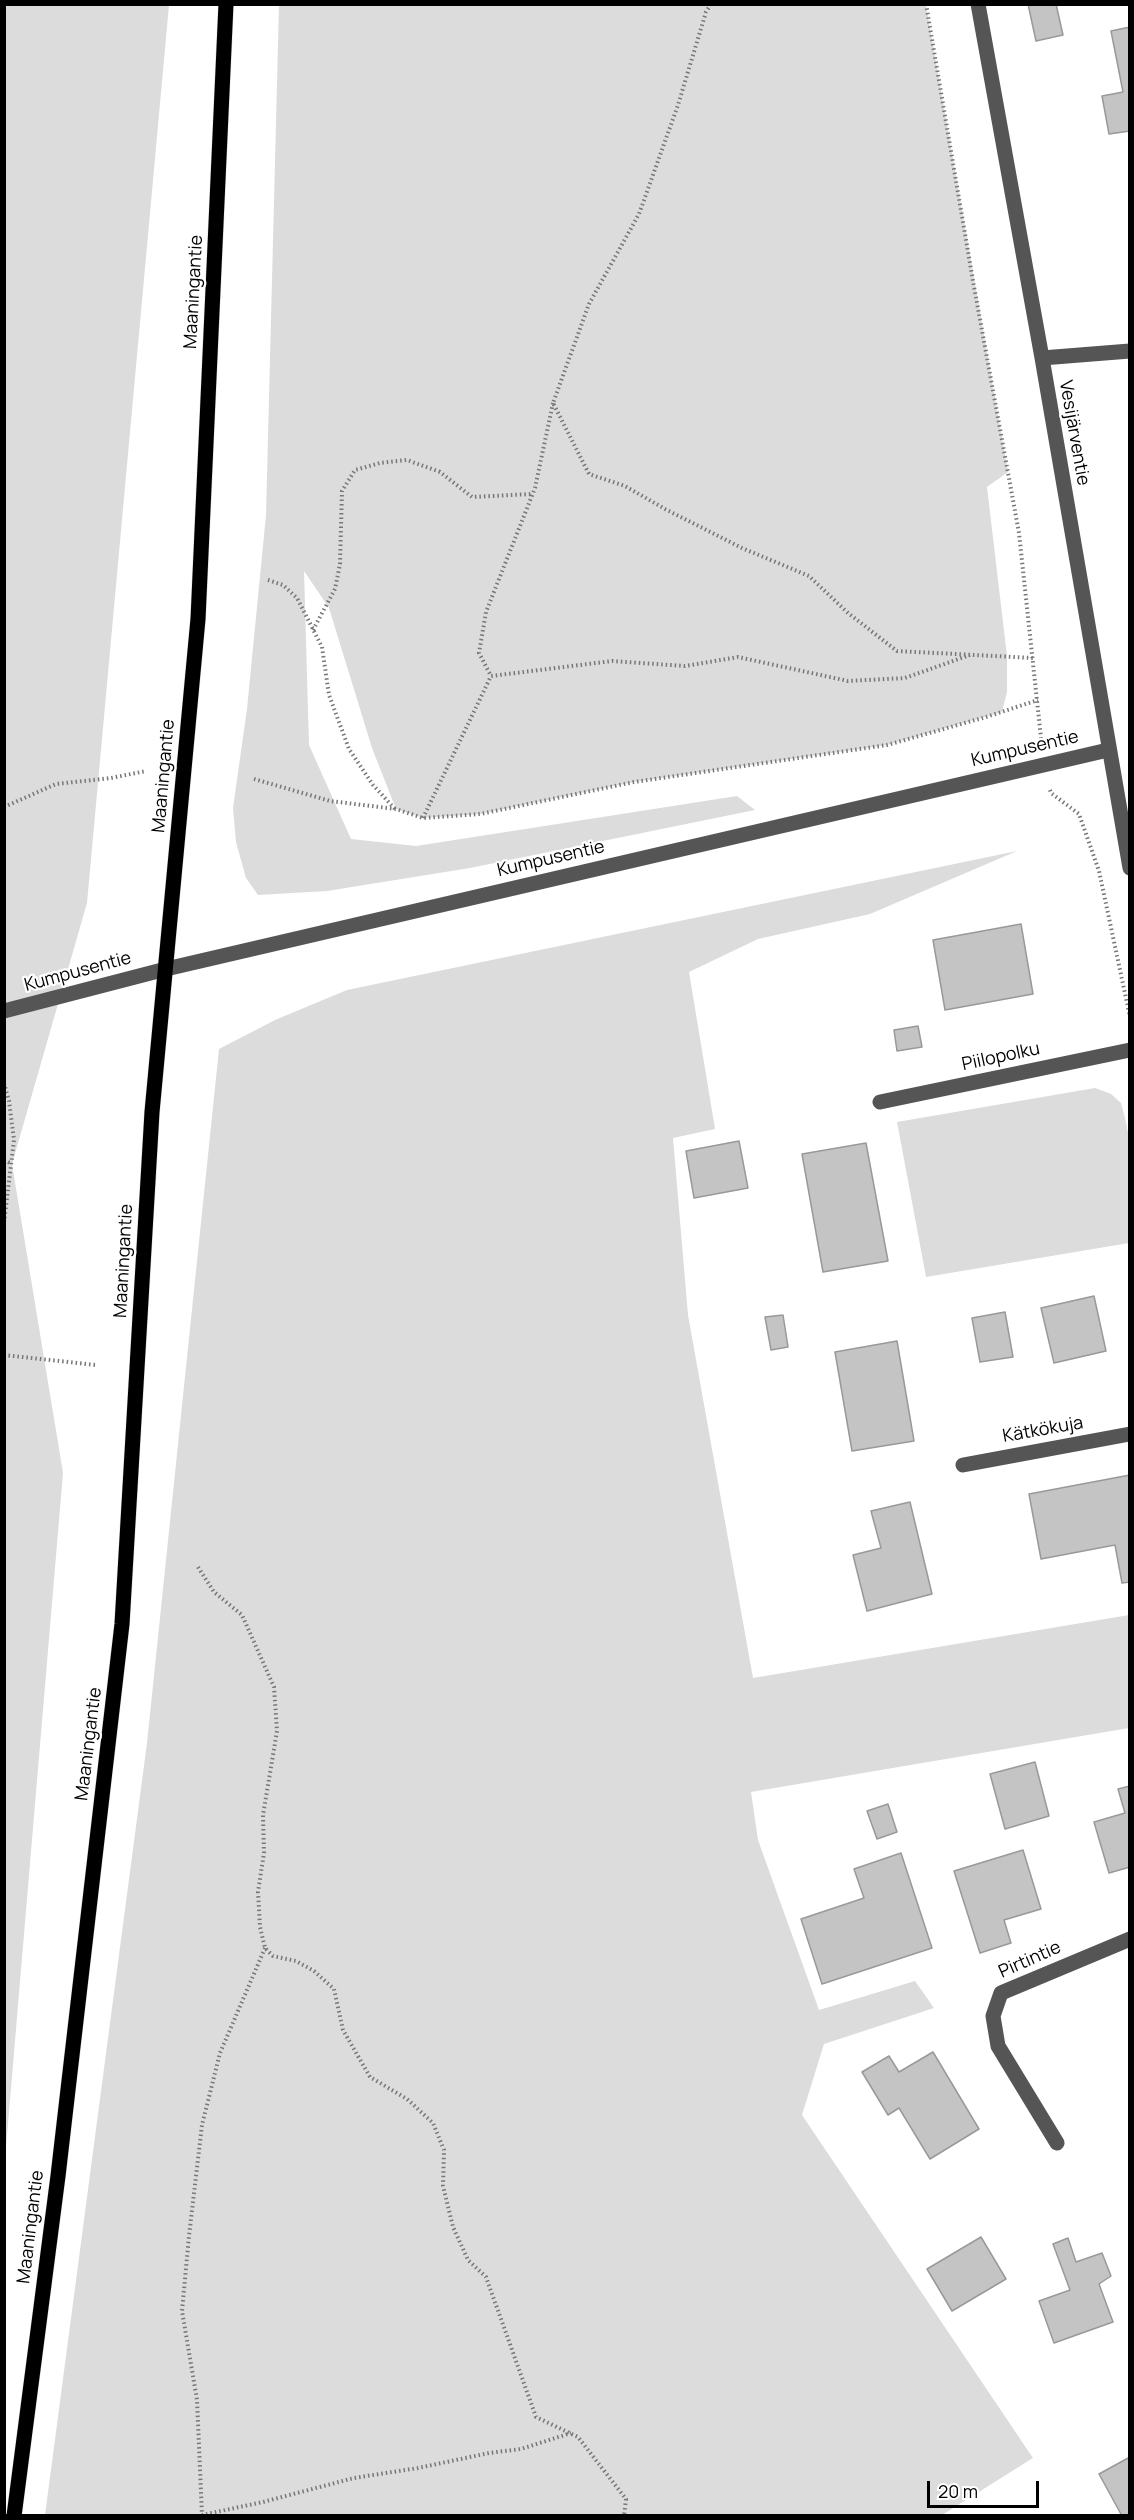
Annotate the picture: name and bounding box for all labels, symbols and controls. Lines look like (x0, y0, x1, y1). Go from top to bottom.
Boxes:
street label: Maaningantie (180, 235, 208, 349)
street label: Vesijärventie (1054, 379, 1094, 487)
street label: Maaningantie (148, 718, 180, 834)
street label: Kumpusentie (969, 726, 1081, 772)
street label: Kumpusentie (495, 836, 607, 882)
street label: Kumpusentie (22, 947, 134, 997)
street label: Piilopolku (960, 1038, 1042, 1076)
street label: Maaningantie (110, 1204, 138, 1318)
street label: Kätkökuja (1001, 1412, 1085, 1448)
street label: Maaningantie (71, 1686, 107, 1802)
street label: Pirtintie (996, 1937, 1064, 1983)
street label: Maaningantie (13, 2169, 49, 2285)
scale bar (930, 2469, 1042, 2507)
text: 20 m (938, 2479, 978, 2503)

